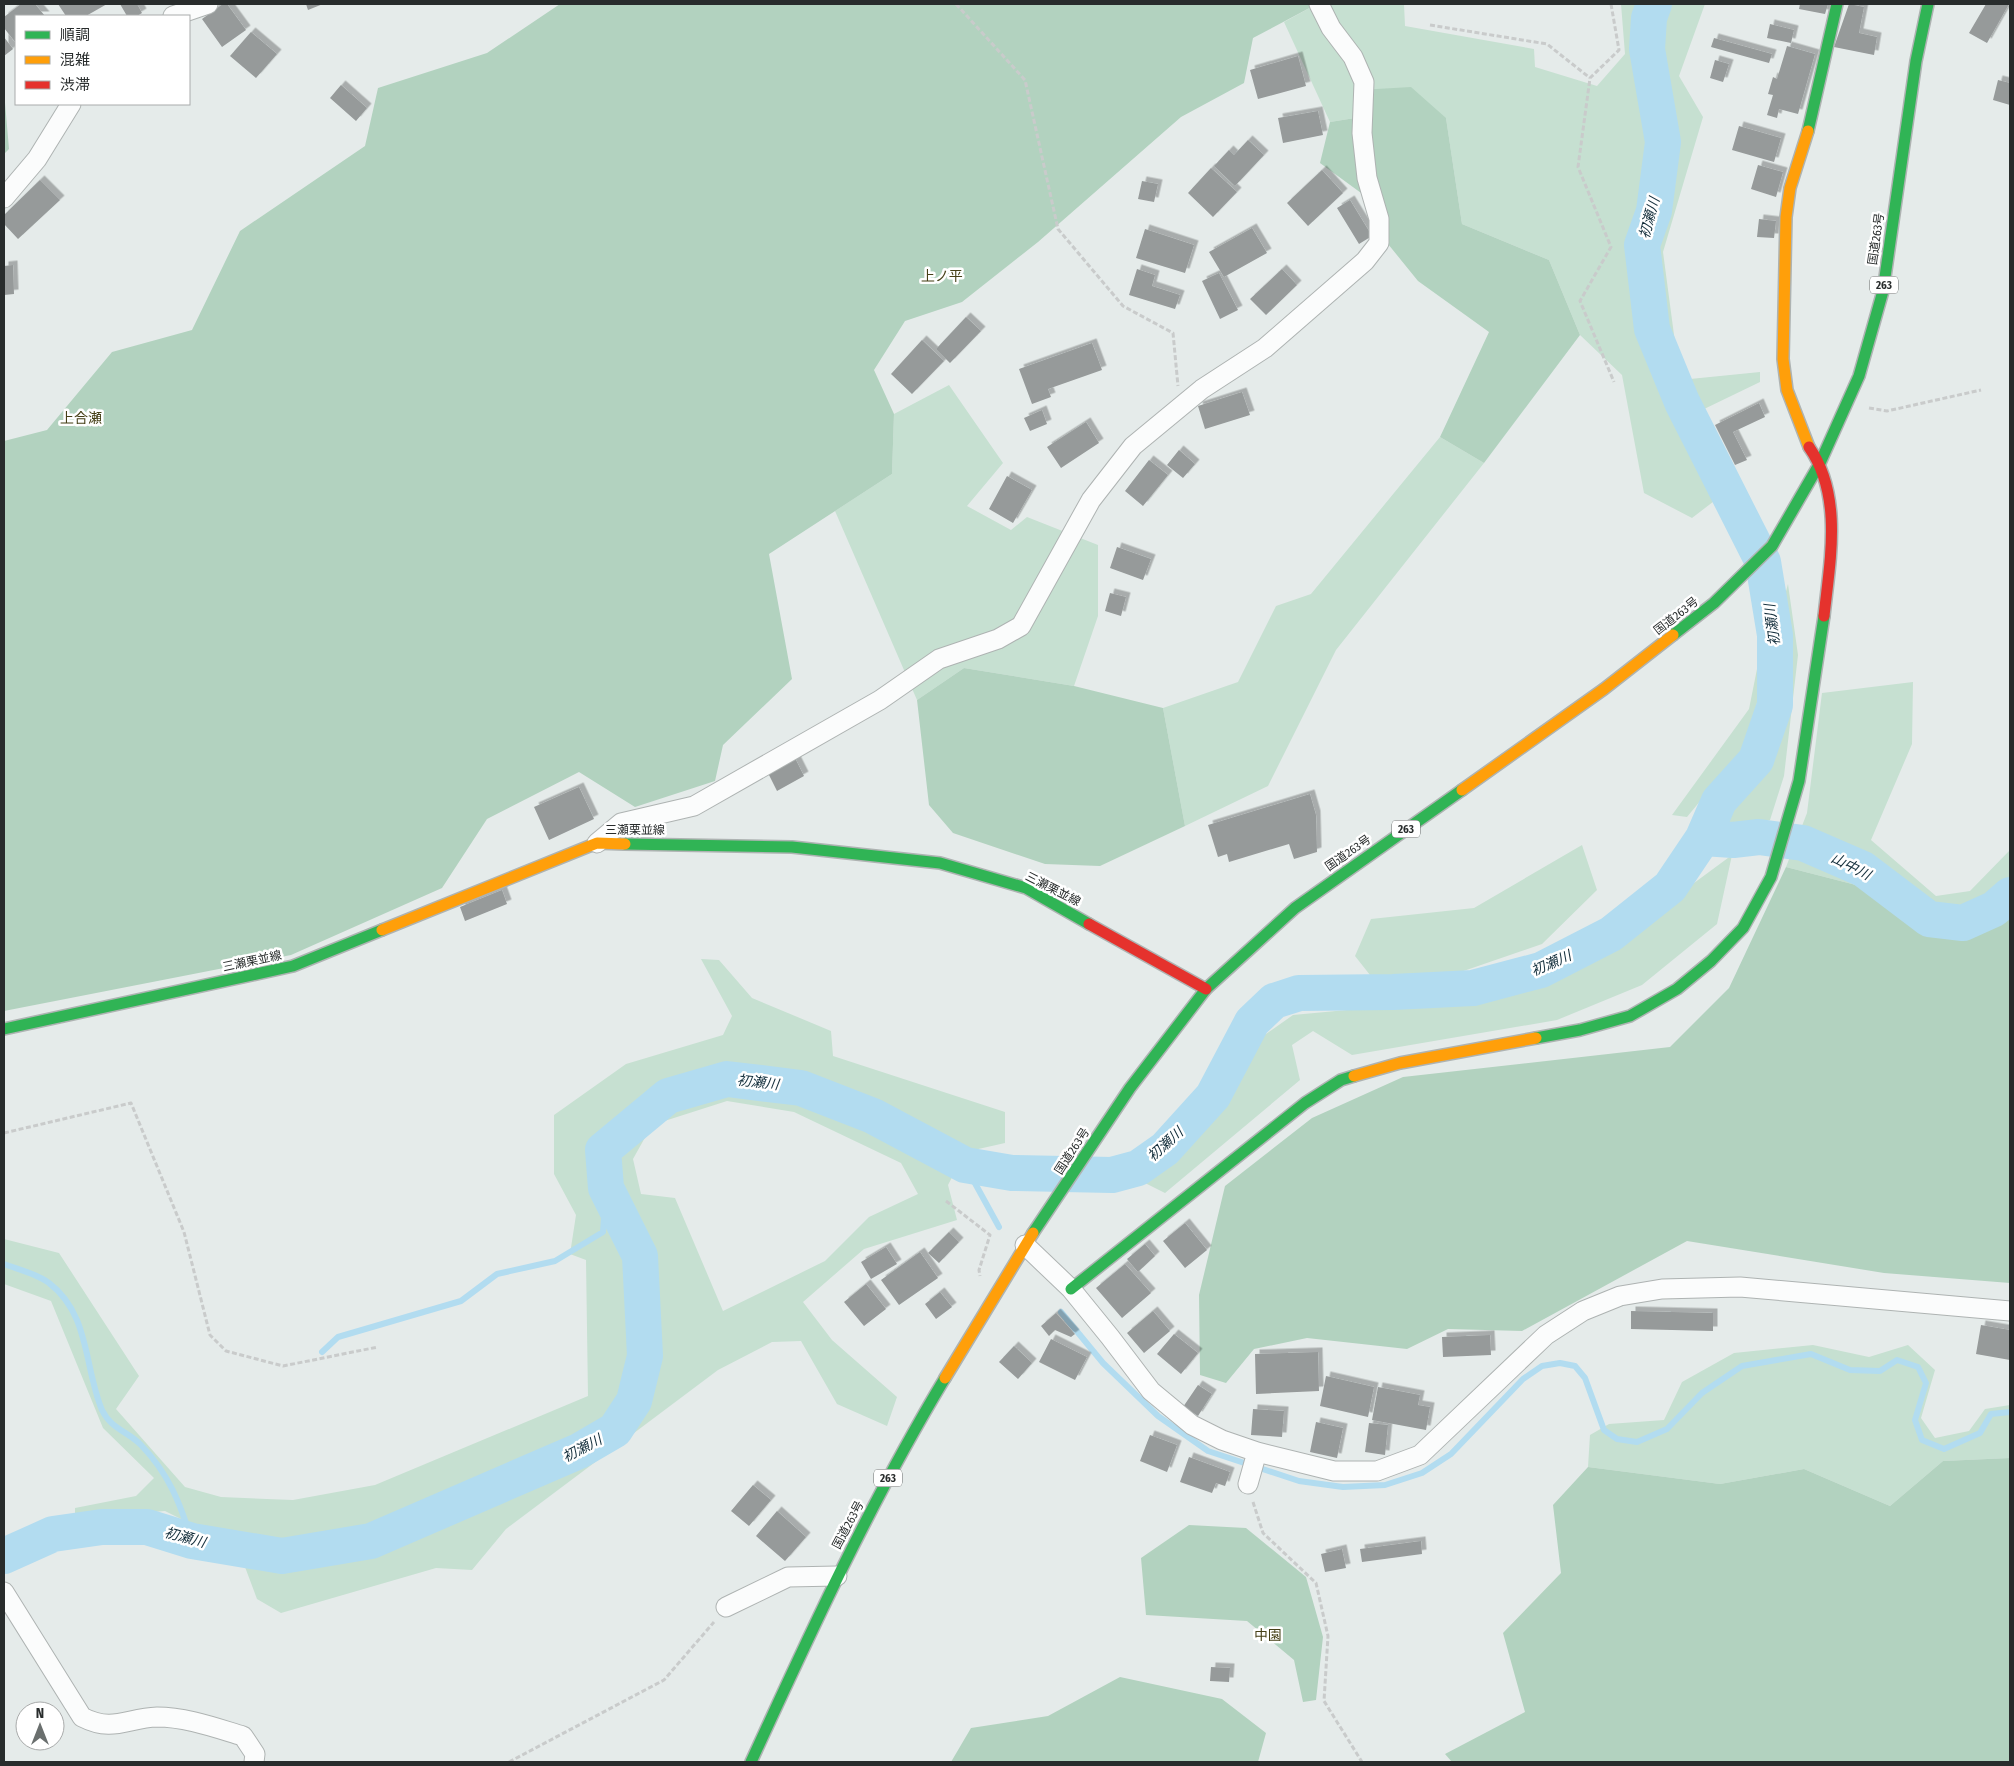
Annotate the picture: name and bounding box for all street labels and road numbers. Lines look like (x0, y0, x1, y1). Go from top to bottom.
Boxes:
street label: 国道263号 (1865, 212, 1887, 266)
road number: 263 (1870, 276, 1898, 294)
street label: 国道263号 (1651, 594, 1701, 638)
road number: 263 (1392, 821, 1420, 838)
street label: 三瀬栗並線 (605, 823, 665, 837)
street label: 国道263号 (1322, 832, 1374, 874)
street label: 三瀬栗並線 (1023, 869, 1083, 909)
street label: 三瀬栗並線 (221, 948, 283, 974)
street label: 国道263号 (1052, 1125, 1092, 1177)
road number: 263 (874, 1470, 902, 1486)
street label: 国道263号 (829, 1499, 867, 1551)

